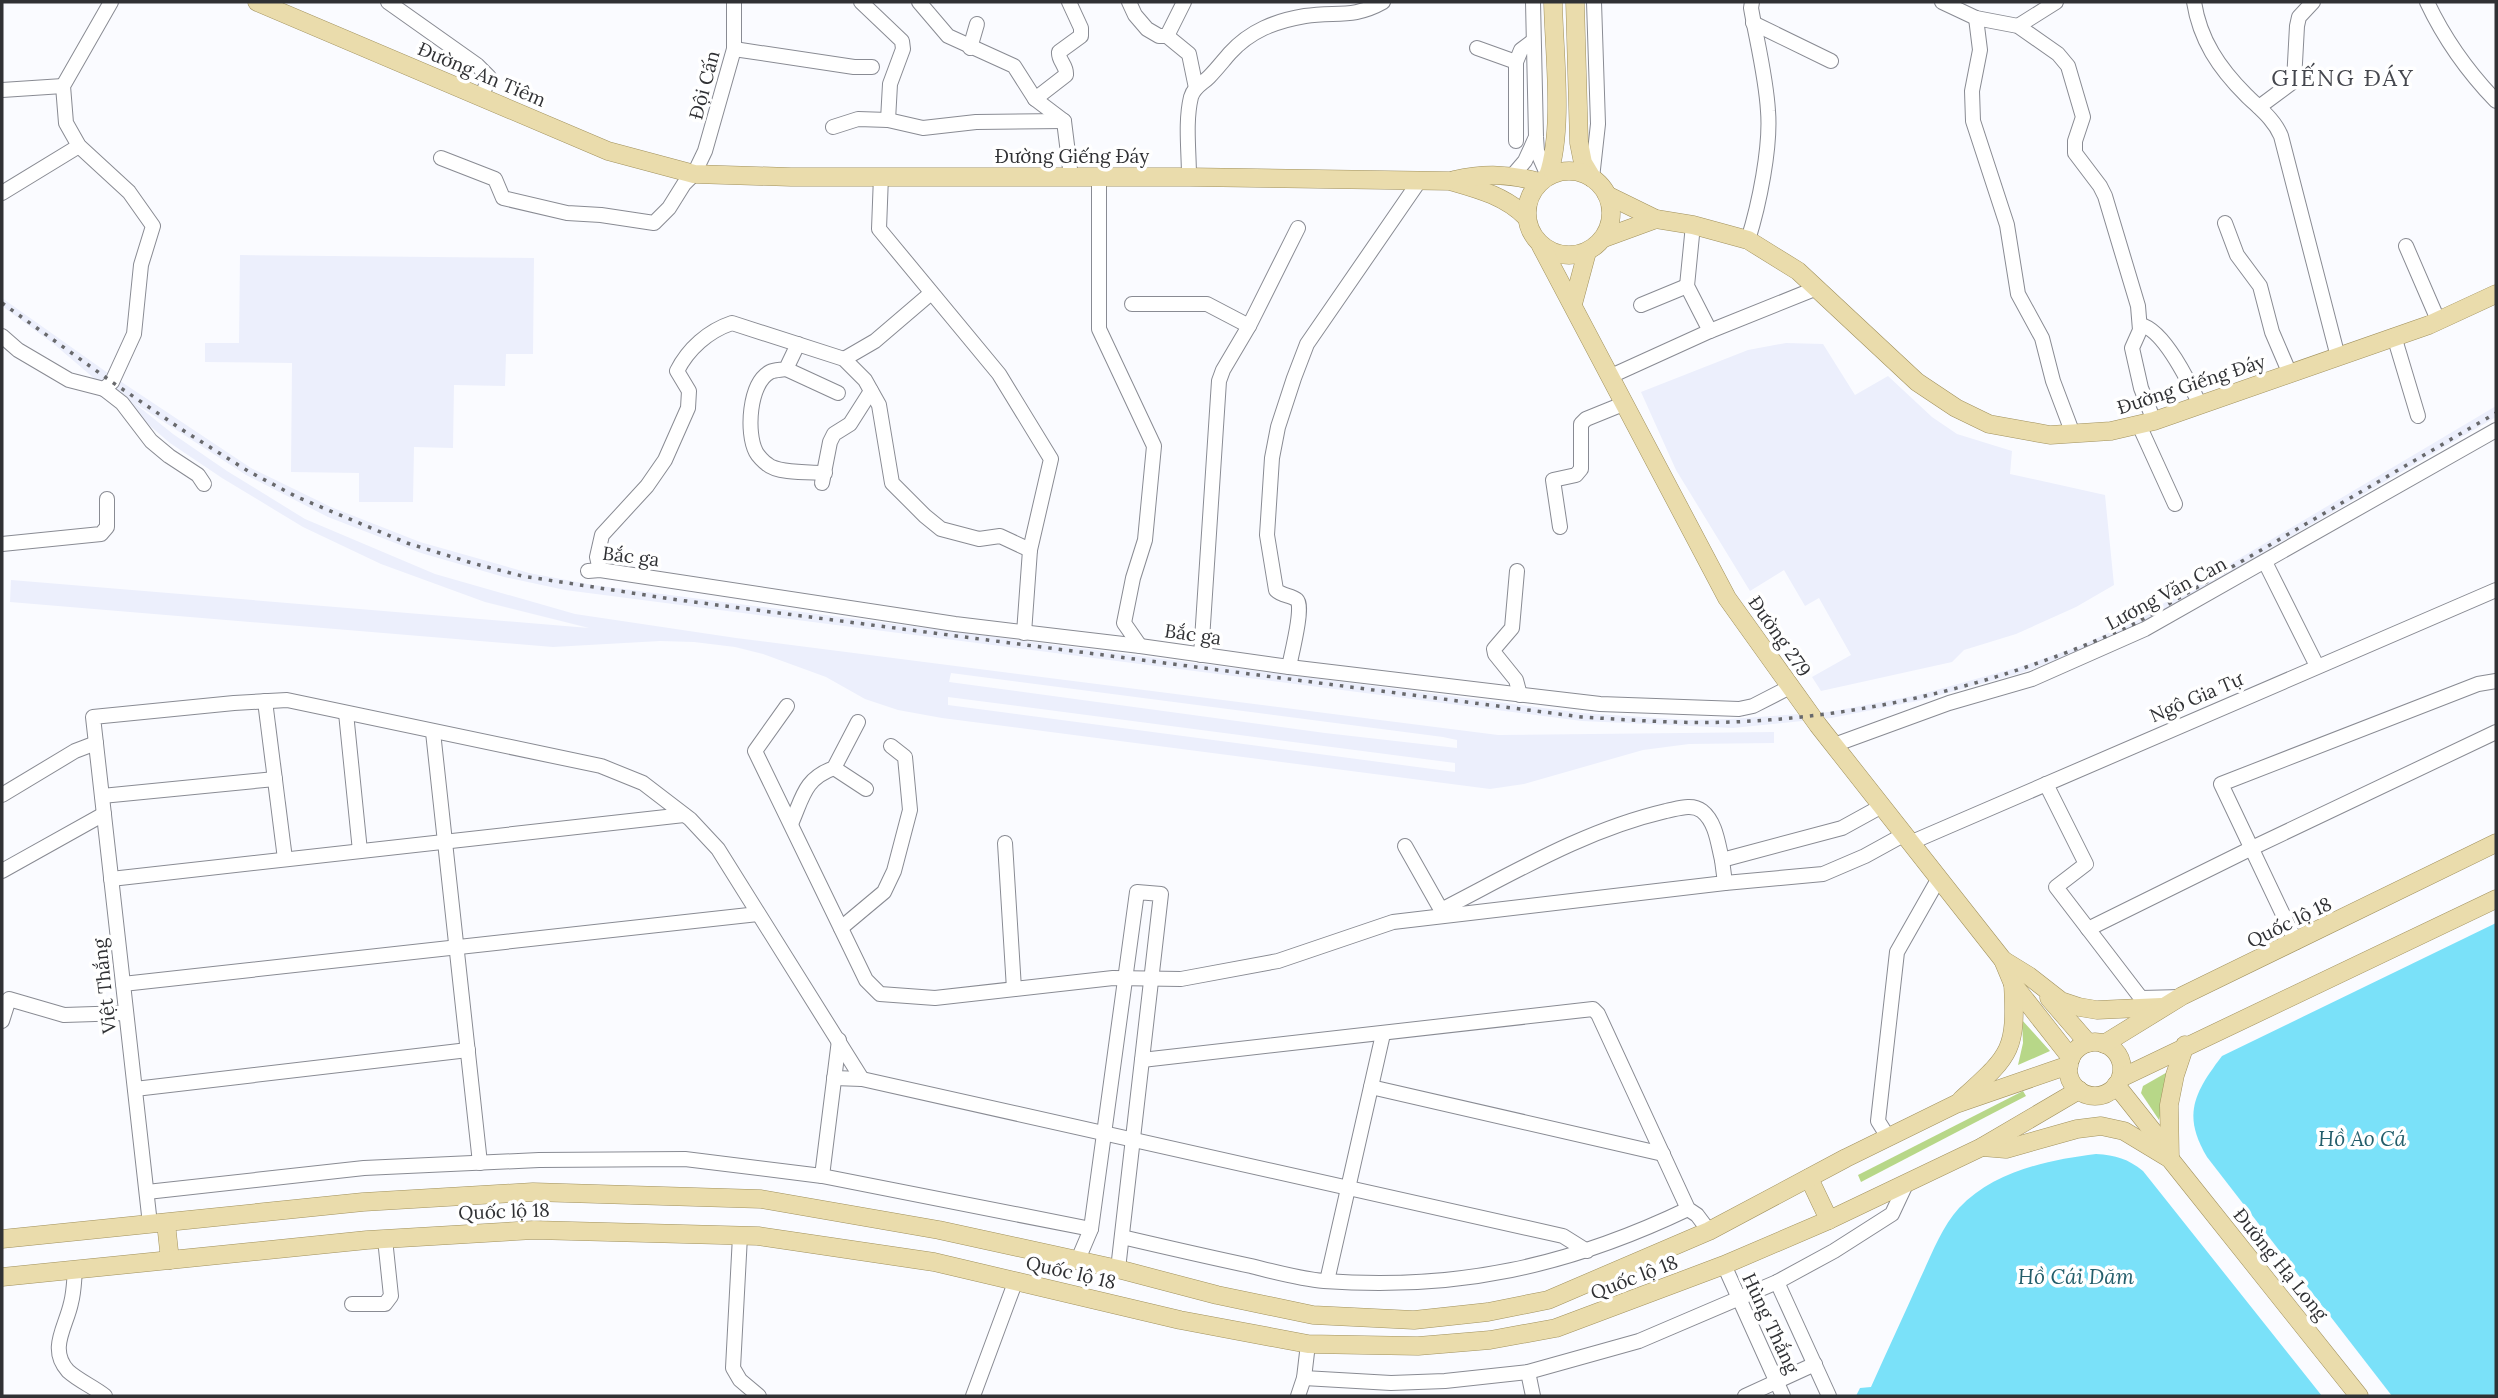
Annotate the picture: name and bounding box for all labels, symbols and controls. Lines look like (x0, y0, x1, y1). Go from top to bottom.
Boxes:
street label: Đường An Tiêm (414, 36, 550, 112)
street label: Đội Cấn (683, 48, 725, 122)
district label: GIẾNG ĐÁY (2271, 62, 2415, 92)
street label: Đường Giếng Đáy (995, 144, 1149, 168)
street label: Đường Giếng Đáy (2114, 349, 2268, 419)
street label: Bắc ga (601, 541, 661, 571)
street label: Lương Văn Can (2101, 551, 2231, 635)
street label: Đường 279 (1743, 591, 1817, 681)
street label: Bắc ga (1163, 618, 1223, 650)
street label: Ngô Gia Tự (2146, 666, 2248, 727)
street label: Quốc lộ 18 (2243, 891, 2335, 953)
street label: Việt Thắng (87, 937, 121, 1036)
water label: Hồ Ao Cá (2318, 1125, 2407, 1152)
street label: Quốc lộ 18 (458, 1197, 550, 1225)
street label: Đường Hạ Long (2228, 1203, 2334, 1325)
street label: Quốc lộ 18 (1587, 1249, 1681, 1305)
street label: Quốc lộ 18 (1024, 1250, 1118, 1294)
water label: Hồ Cái Dăm (2018, 1263, 2135, 1290)
street label: Hùng Thắng (1737, 1269, 1805, 1378)

